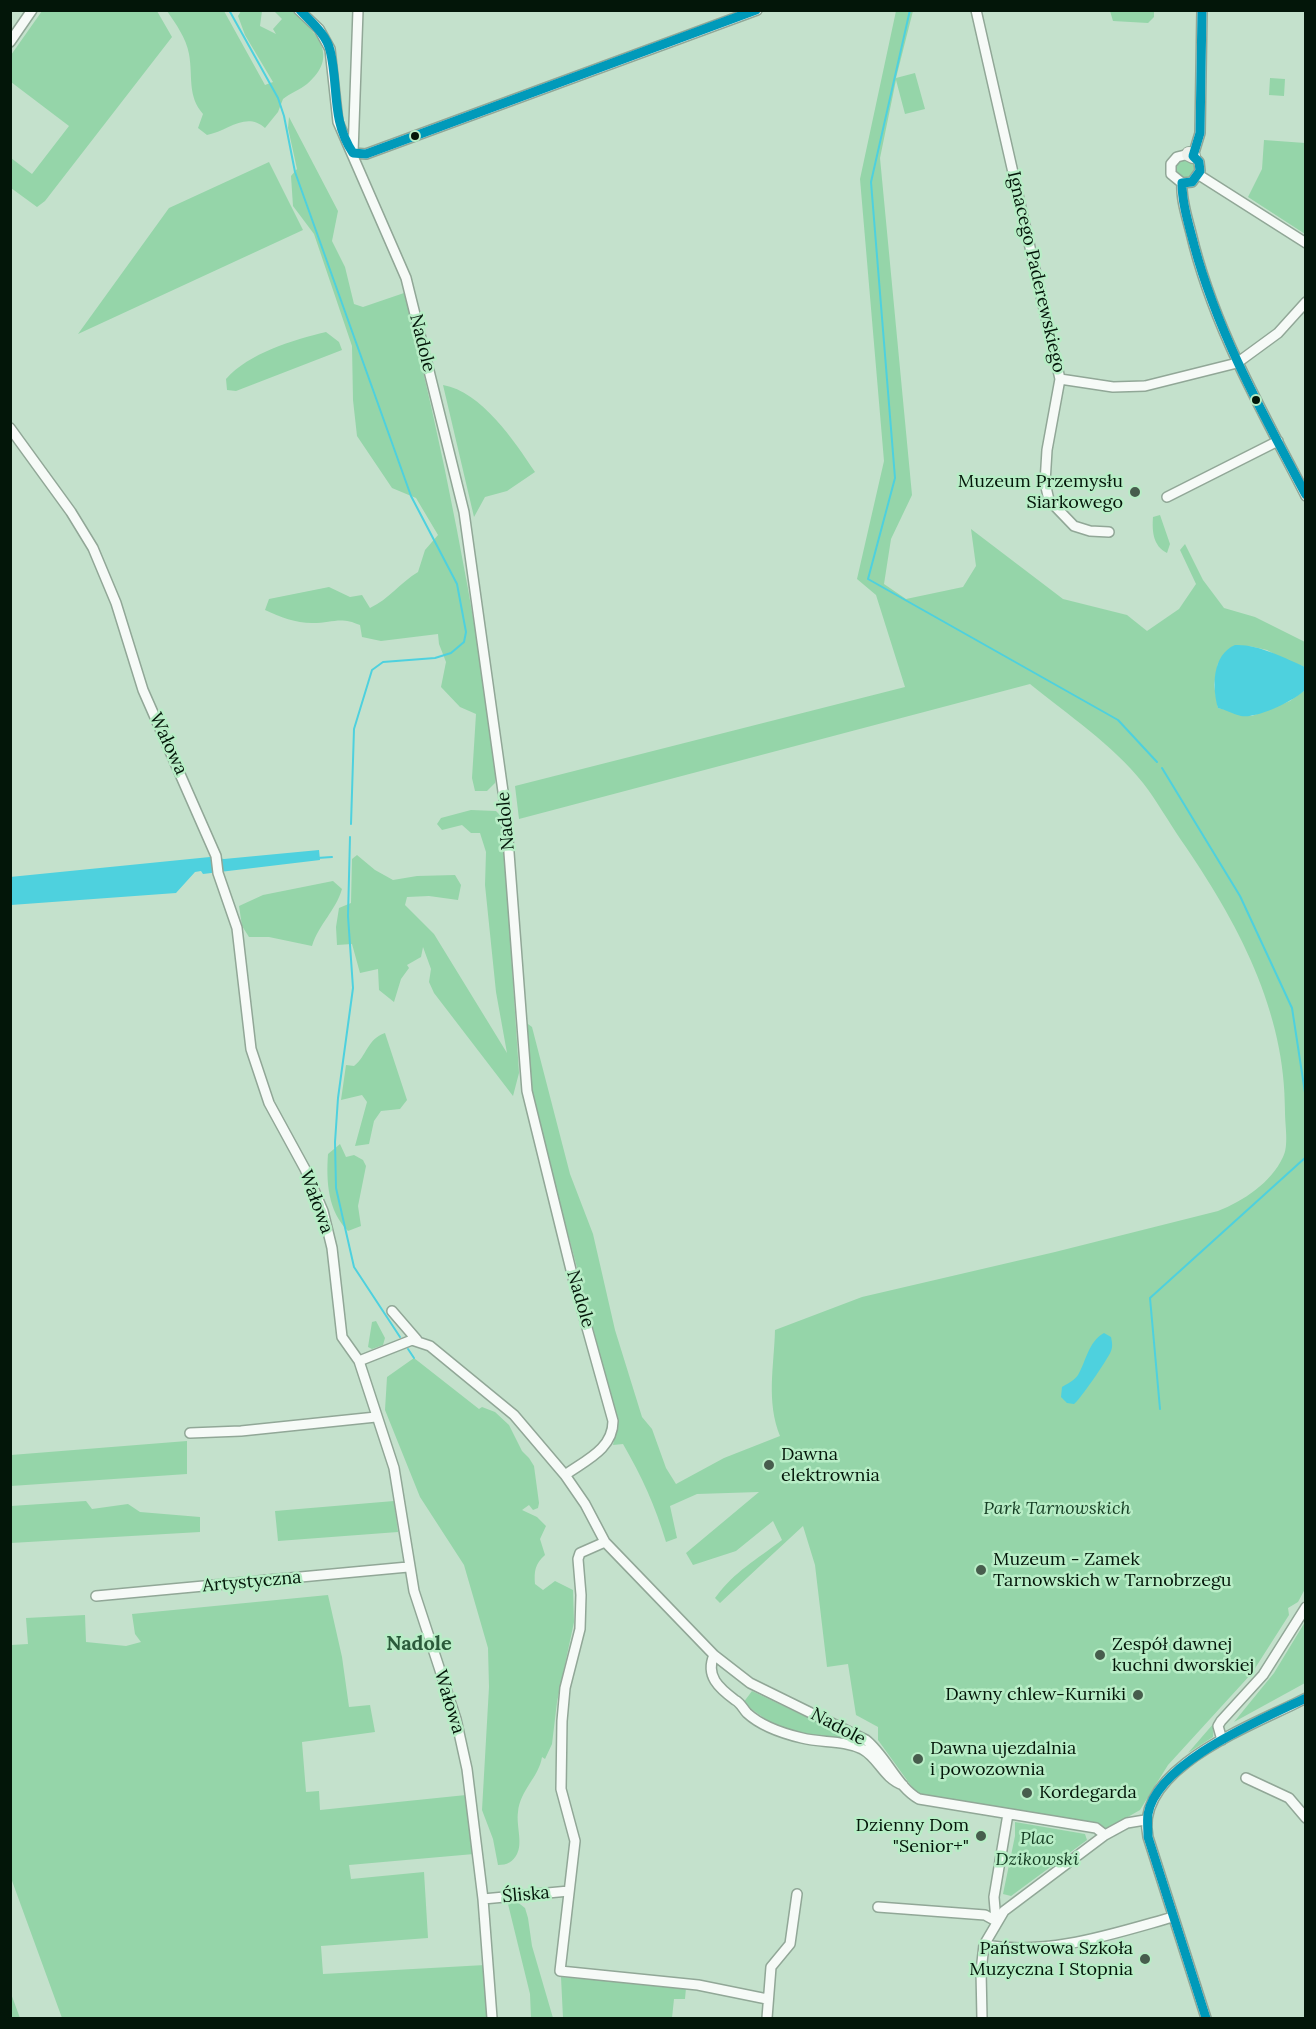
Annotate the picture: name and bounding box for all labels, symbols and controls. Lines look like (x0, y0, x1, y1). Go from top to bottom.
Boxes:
unlabelled marker (409, 130, 421, 142)
street label: Ignacego Paderewskiego (1002, 169, 1070, 375)
street label: Nadole (404, 312, 440, 374)
unlabelled marker (1250, 394, 1262, 406)
place label: Muzeum Przemysłu Siarkowego (958, 471, 1123, 514)
marker: Muzeum Przemysłu Siarkowego (1128, 485, 1142, 499)
street label: Wałowa (144, 710, 192, 778)
street label: Nadole (493, 791, 519, 851)
street label: Wałowa (295, 1167, 337, 1237)
street label: Nadole (562, 1268, 598, 1330)
place label: Dawna elektrownia (781, 1444, 880, 1486)
marker: Dawna elektrownia (762, 1458, 776, 1472)
park label: Park Tarnowskich (983, 1498, 1131, 1520)
place label: Muzeum - Zamek Tarnowskich w Tarnobrzegu (993, 1549, 1232, 1592)
marker: Muzeum - Zamek Tarnowskich w Tarnobrzegu (974, 1563, 988, 1577)
street label: Artystyczna (202, 1567, 302, 1597)
district label: Nadole (386, 1632, 452, 1656)
place label: Zespół dawnej kuchni dworskiej (1112, 1634, 1254, 1676)
marker: Zespół dawnej kuchni dworskiej (1093, 1648, 1107, 1662)
street label: Wałowa (429, 1667, 469, 1737)
place label: Dawny chlew-Kurniki (945, 1684, 1126, 1706)
marker: Dawny chlew-Kurniki (1131, 1688, 1145, 1702)
street label: Nadole (807, 1704, 869, 1750)
place label: Dawna ujezdalnia i powozownia (930, 1738, 1076, 1780)
marker: Dawna ujezdalnia i powozownia (911, 1752, 925, 1766)
place label: Kordegarda (1039, 1782, 1137, 1804)
marker: Kordegarda (1020, 1786, 1034, 1800)
place label: Dzienny Dom "Senior+" (856, 1815, 969, 1858)
park label: Plac Dzikowski (995, 1828, 1079, 1870)
marker: Dzienny Dom "Senior+" (974, 1829, 988, 1843)
street label: Śliska (501, 1882, 551, 1908)
place label: Państwowa Szkoła Muzyczna I Stopnia (969, 1938, 1133, 1980)
marker: Państwowa Szkoła Muzyczna I Stopnia (1138, 1952, 1152, 1966)

